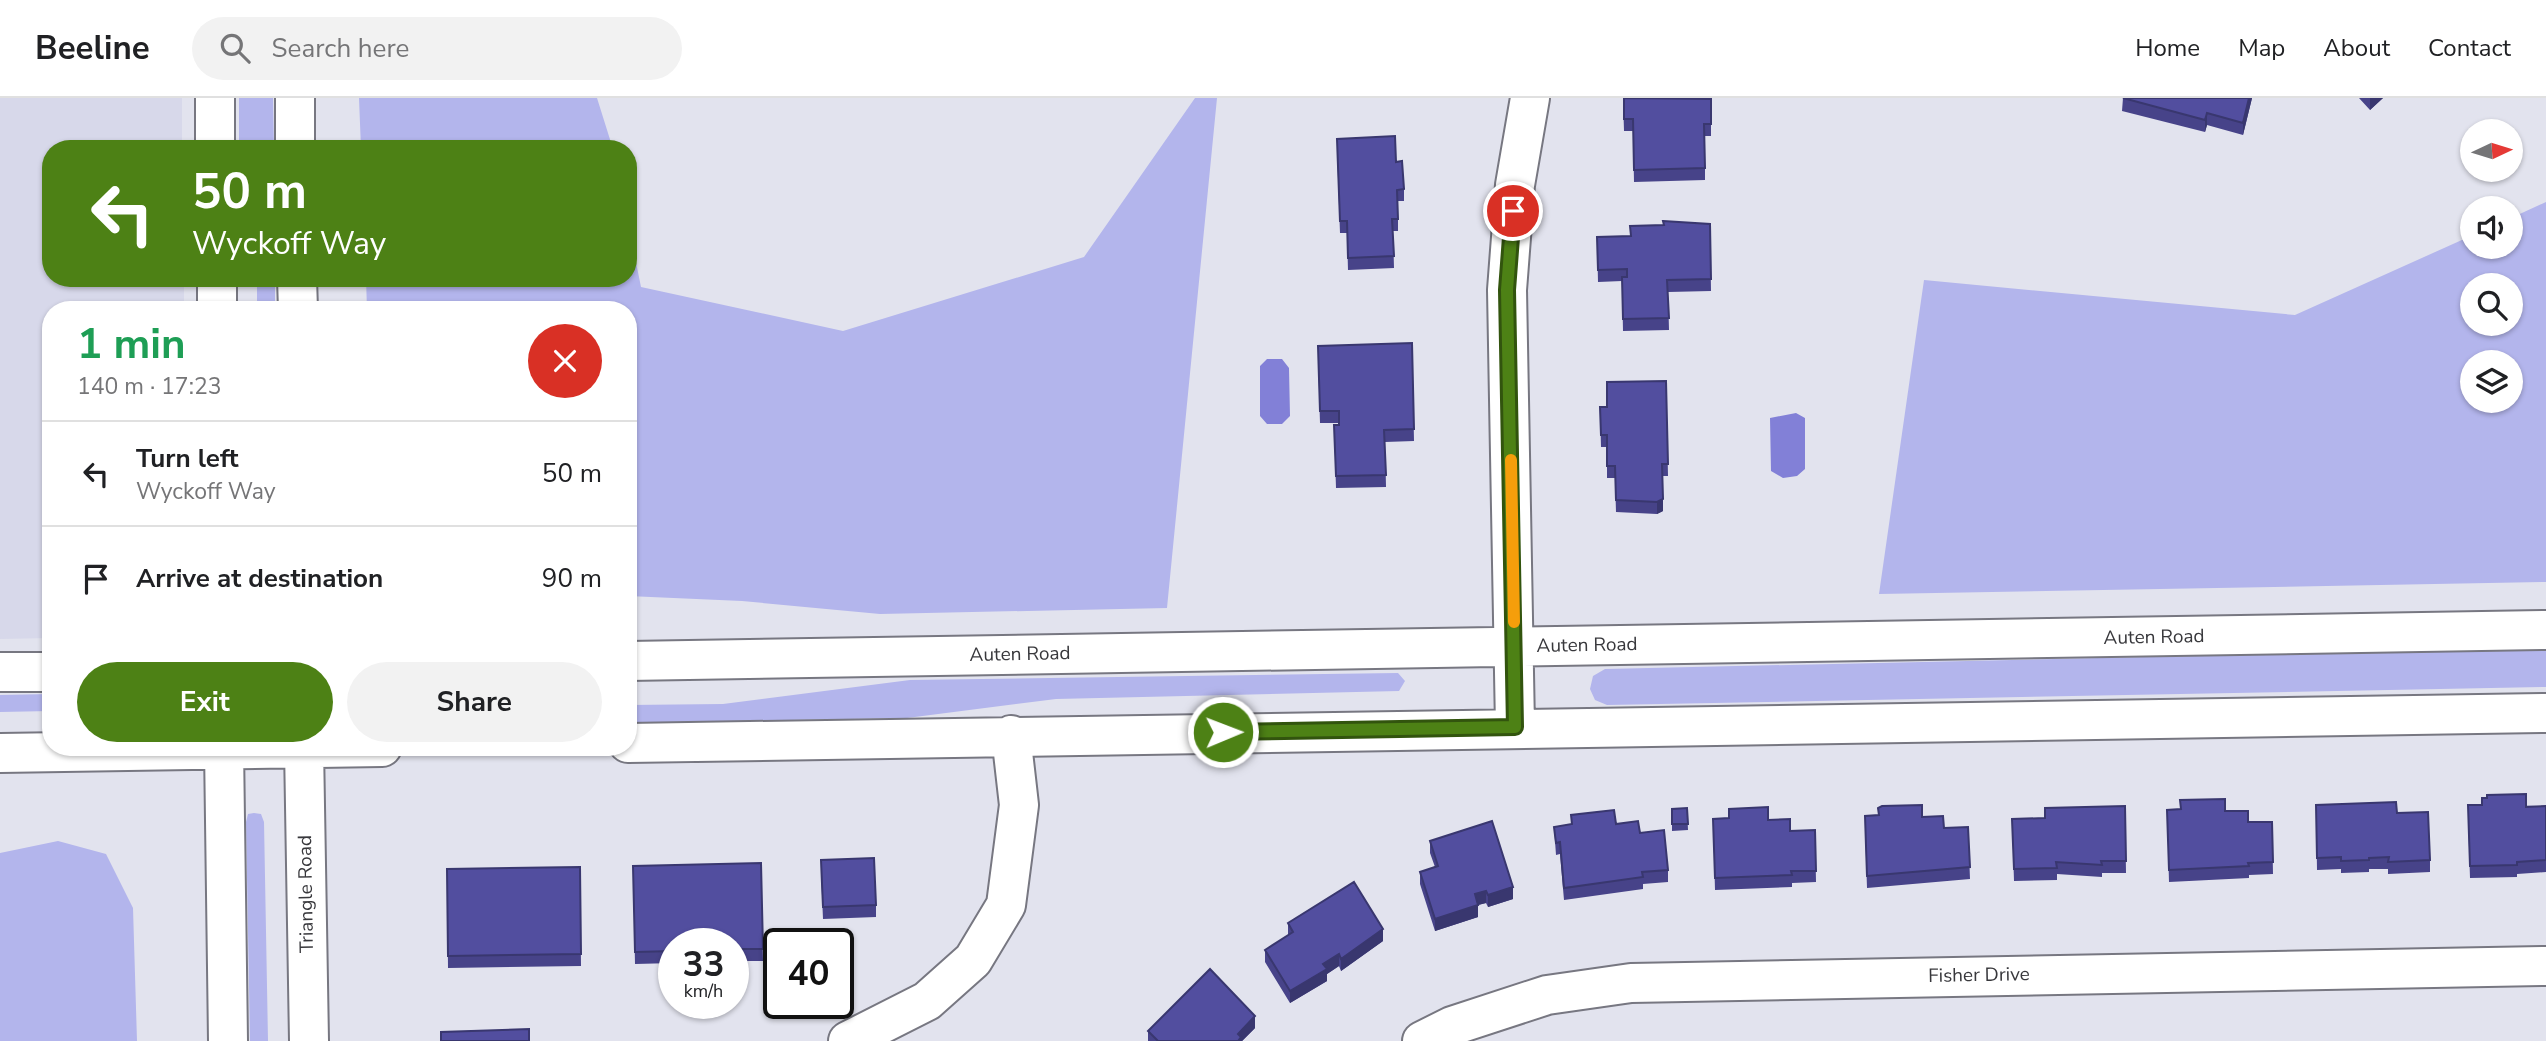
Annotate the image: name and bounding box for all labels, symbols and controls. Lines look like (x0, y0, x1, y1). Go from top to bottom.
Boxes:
search box (192, 17, 682, 80)
text: Beeline (35, 26, 150, 71)
icon: search (216, 29, 254, 67)
text: Search here (272, 31, 409, 66)
text: Home (2135, 32, 2200, 64)
text: Map (2238, 32, 2285, 64)
text: About (2323, 32, 2390, 64)
text: Contact (2428, 32, 2511, 64)
north arrow (2460, 119, 2524, 182)
map controls (2460, 119, 2523, 413)
text: 50 m (192, 158, 307, 225)
icon: left (77, 168, 168, 259)
pin (1483, 181, 1543, 241)
icon: arrive (1494, 192, 1532, 230)
button: sound (2460, 196, 2523, 259)
text: Wyckoff Way (192, 222, 386, 265)
button: search (2460, 273, 2523, 336)
text: 1 min (77, 316, 186, 373)
button: close (528, 324, 602, 398)
button: layers (2460, 350, 2523, 413)
text: 140 m · 17:23 (77, 371, 222, 402)
text: Turn left (136, 441, 239, 476)
icon: left (77, 455, 115, 493)
text: 50 m (542, 456, 602, 491)
text: Wyckoff Way (136, 476, 276, 507)
icon: arrive (77, 560, 115, 598)
text: Arrive at destination (136, 561, 383, 596)
text: 90 m (542, 561, 602, 596)
street label: Auten Road (2103, 623, 2205, 651)
street label: Auten Road (1536, 631, 1638, 659)
street label: Auten Road (969, 640, 1071, 668)
button: Exit (77, 662, 333, 742)
button: Share (347, 662, 602, 742)
position arrow (1186, 695, 1260, 769)
street label: Triangle Road (292, 835, 320, 953)
speed limit sign: 40 (763, 928, 854, 1019)
text: 33 (682, 941, 725, 988)
street label: Fisher Drive (1928, 961, 2030, 989)
text: km/h (684, 979, 723, 1003)

